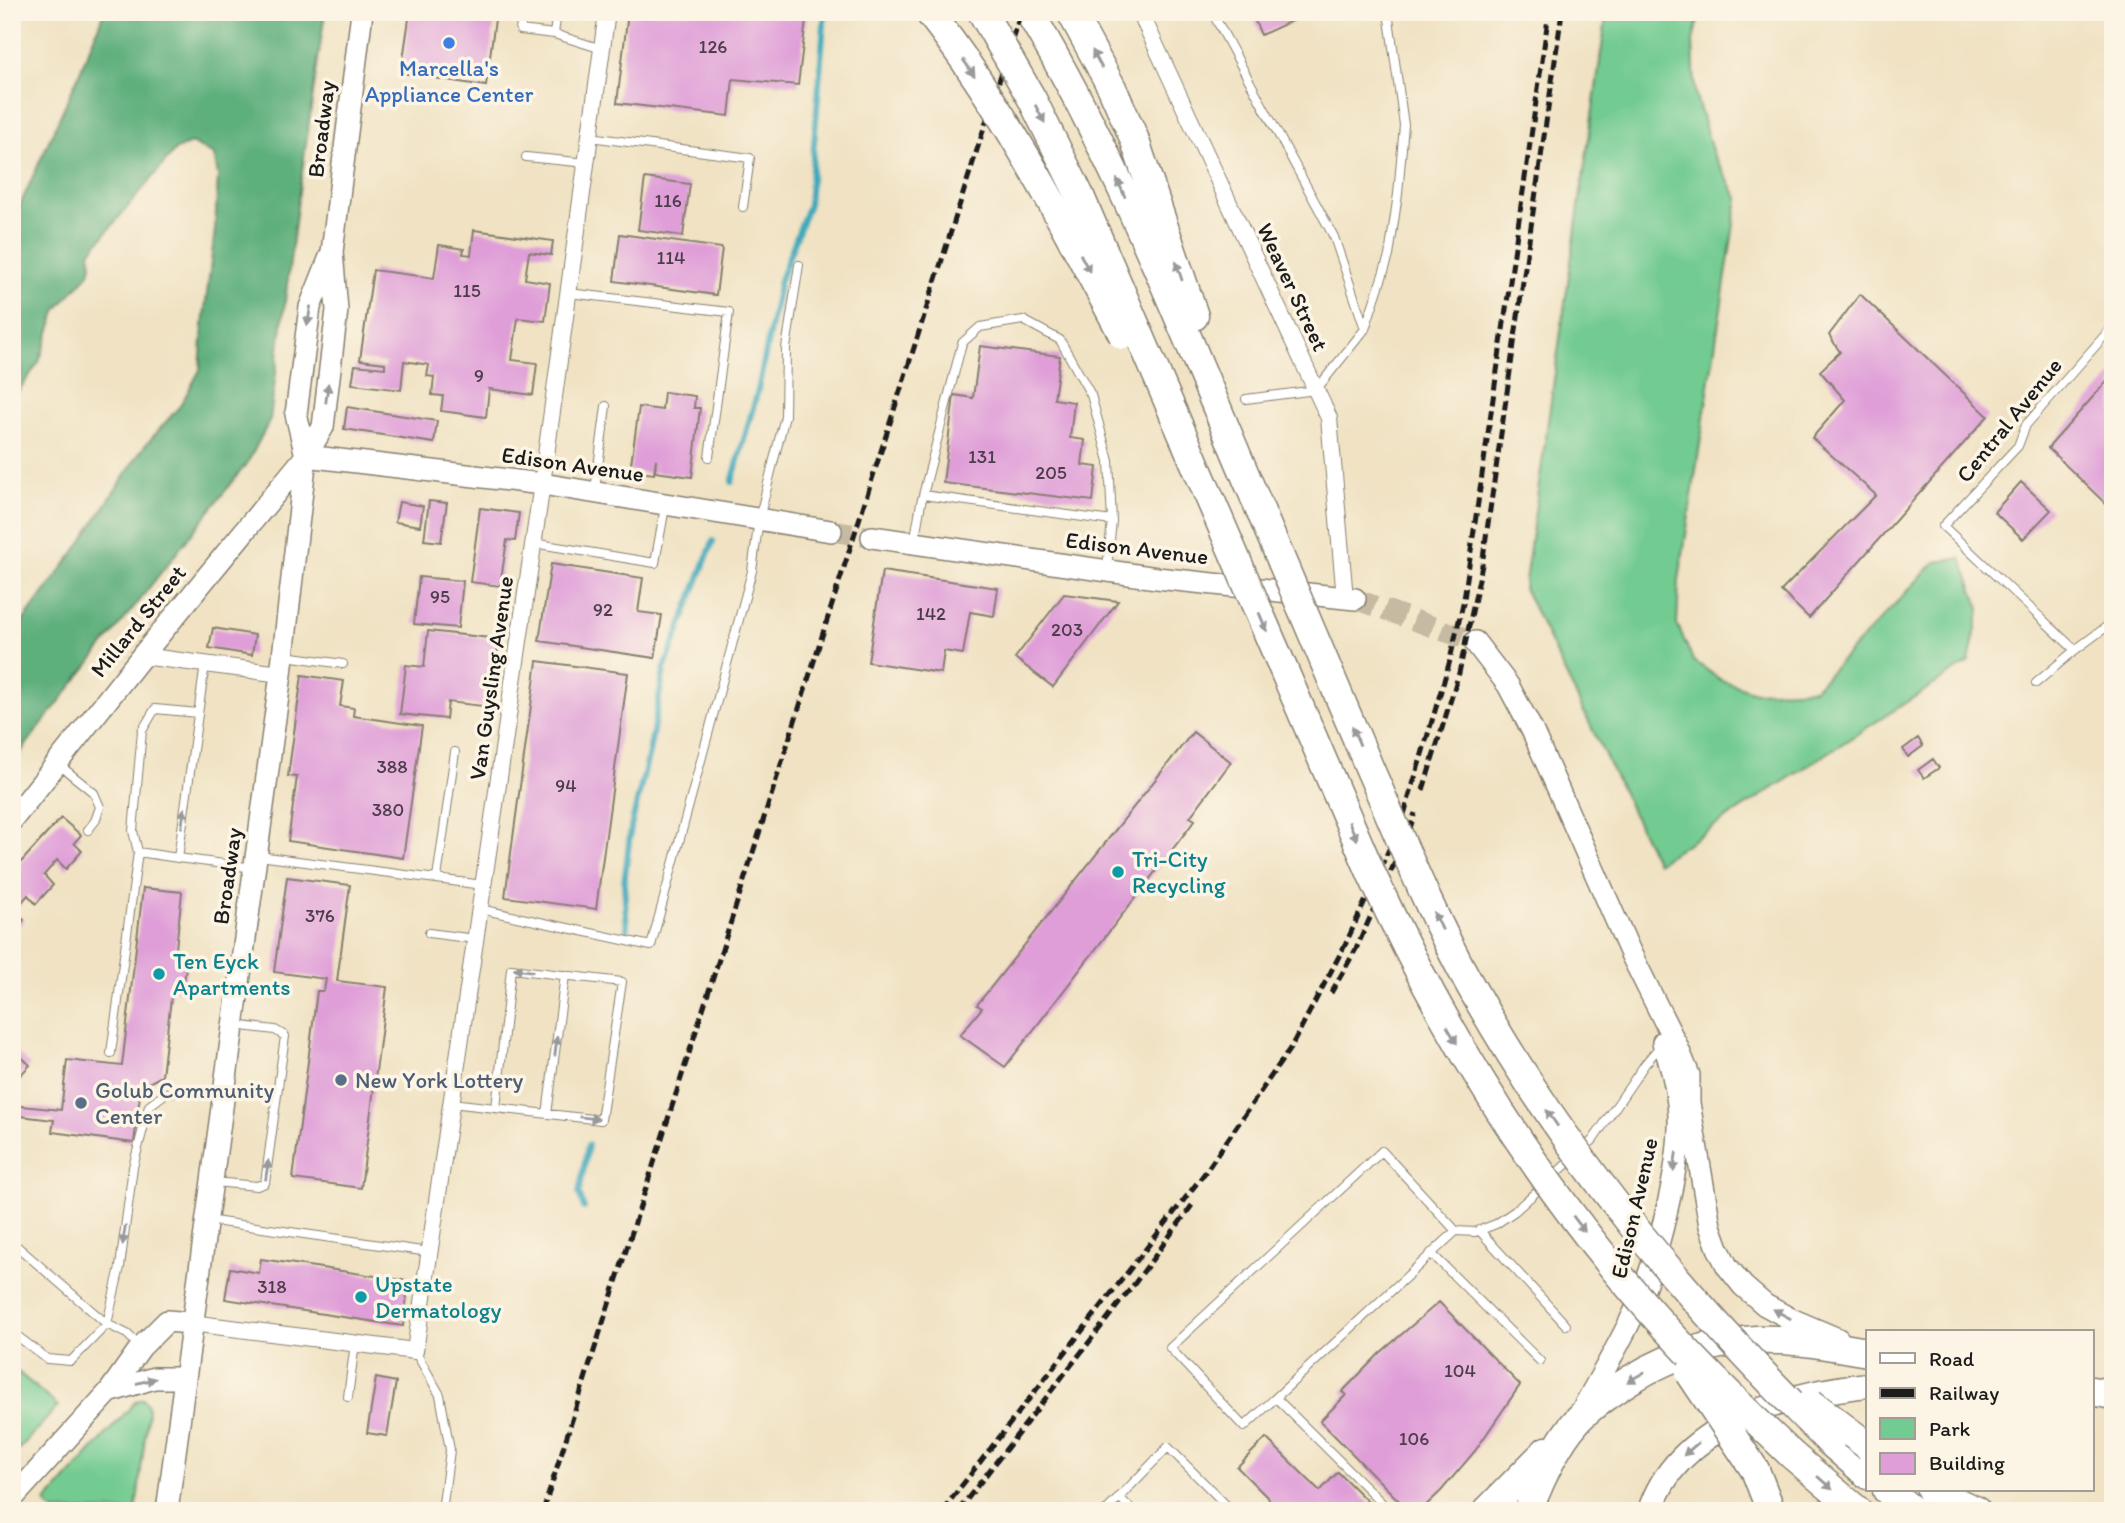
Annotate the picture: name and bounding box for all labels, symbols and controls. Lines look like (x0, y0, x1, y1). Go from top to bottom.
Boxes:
marker: Marcella's Appliance Center (441, 35, 457, 51)
house number: 126 (699, 35, 727, 58)
one-way arrow (1092, 49, 1103, 69)
place label: Marcella's Appliance Center (365, 54, 534, 108)
one-way arrow (962, 59, 976, 77)
street label: Broadway (301, 79, 341, 179)
one-way arrow (1034, 104, 1046, 124)
one-way arrow (1115, 178, 1127, 198)
house number: 116 (654, 189, 682, 212)
street label: Weaver Street (1251, 219, 1335, 356)
house number: 114 (656, 246, 686, 269)
one-way arrow (1079, 253, 1091, 273)
one-way arrow (1174, 260, 1184, 281)
house number: 115 (453, 279, 481, 302)
one-way arrow (303, 305, 314, 327)
street label: Central Avenue (1950, 352, 2068, 488)
house number: 9 (474, 364, 484, 387)
one-way arrow (322, 382, 333, 404)
street label: Edison Avenue (500, 440, 646, 488)
house number: 131 (968, 445, 996, 468)
house number: 205 (1035, 461, 1067, 484)
street label: Edison Avenue (1064, 525, 1210, 571)
street label: Millard Street (84, 559, 192, 683)
street label: Van Guysling Avenue (463, 574, 519, 782)
house number: 95 (430, 585, 450, 608)
house number: 92 (593, 598, 613, 621)
house number: 142 (916, 602, 946, 625)
one-way arrow (1258, 611, 1269, 632)
house number: 203 (1051, 618, 1083, 641)
one-way arrow (1350, 726, 1362, 746)
house number: 388 (376, 755, 408, 778)
house number: 94 (555, 774, 577, 797)
house number: 380 (372, 798, 404, 821)
one-way arrow (178, 806, 189, 828)
one-way arrow (1347, 821, 1359, 841)
street label: Broadway (206, 825, 248, 926)
place label: Tri-City Recycling (1132, 845, 1226, 899)
marker: Tri-City Recycling (1110, 864, 1126, 880)
house number: 376 (305, 904, 335, 927)
one-way arrow (1432, 911, 1443, 931)
place label: Ten Eyck Apartments (173, 947, 291, 1001)
one-way arrow (512, 965, 534, 976)
marker: Ten Eyck Apartments (151, 966, 167, 982)
one-way arrow (1446, 1026, 1459, 1045)
one-way arrow (551, 1035, 562, 1057)
place label: New York Lottery (355, 1066, 524, 1094)
marker: New York Lottery (333, 1072, 349, 1088)
place label: Golub Community Center (95, 1076, 275, 1130)
marker: Golub Community Center (73, 1095, 89, 1111)
one-way arrow (1545, 1109, 1559, 1127)
one-way arrow (578, 1113, 600, 1124)
street label: Edison Avenue (1604, 1135, 1664, 1281)
one-way arrow (1669, 1151, 1680, 1173)
one-way arrow (261, 1158, 272, 1180)
one-way arrow (1572, 1215, 1586, 1233)
one-way arrow (118, 1224, 129, 1246)
place label: Upstate Dermatology (375, 1270, 501, 1324)
house number: 318 (257, 1275, 287, 1298)
marker: Upstate Dermatology (353, 1289, 369, 1305)
one-way arrow (1772, 1308, 1792, 1320)
legend (1866, 1330, 2094, 1492)
text: Road (1929, 1346, 1975, 1371)
house number: 104 (1444, 1359, 1476, 1382)
one-way arrow (1626, 1370, 1646, 1382)
one-way arrow (136, 1375, 158, 1386)
text: Railway (1929, 1380, 1999, 1405)
text: Park (1929, 1416, 1971, 1441)
house number: 106 (1399, 1427, 1429, 1450)
one-way arrow (1682, 1441, 1700, 1457)
text: Building (1929, 1450, 2005, 1475)
one-way arrow (1816, 1475, 1833, 1490)

